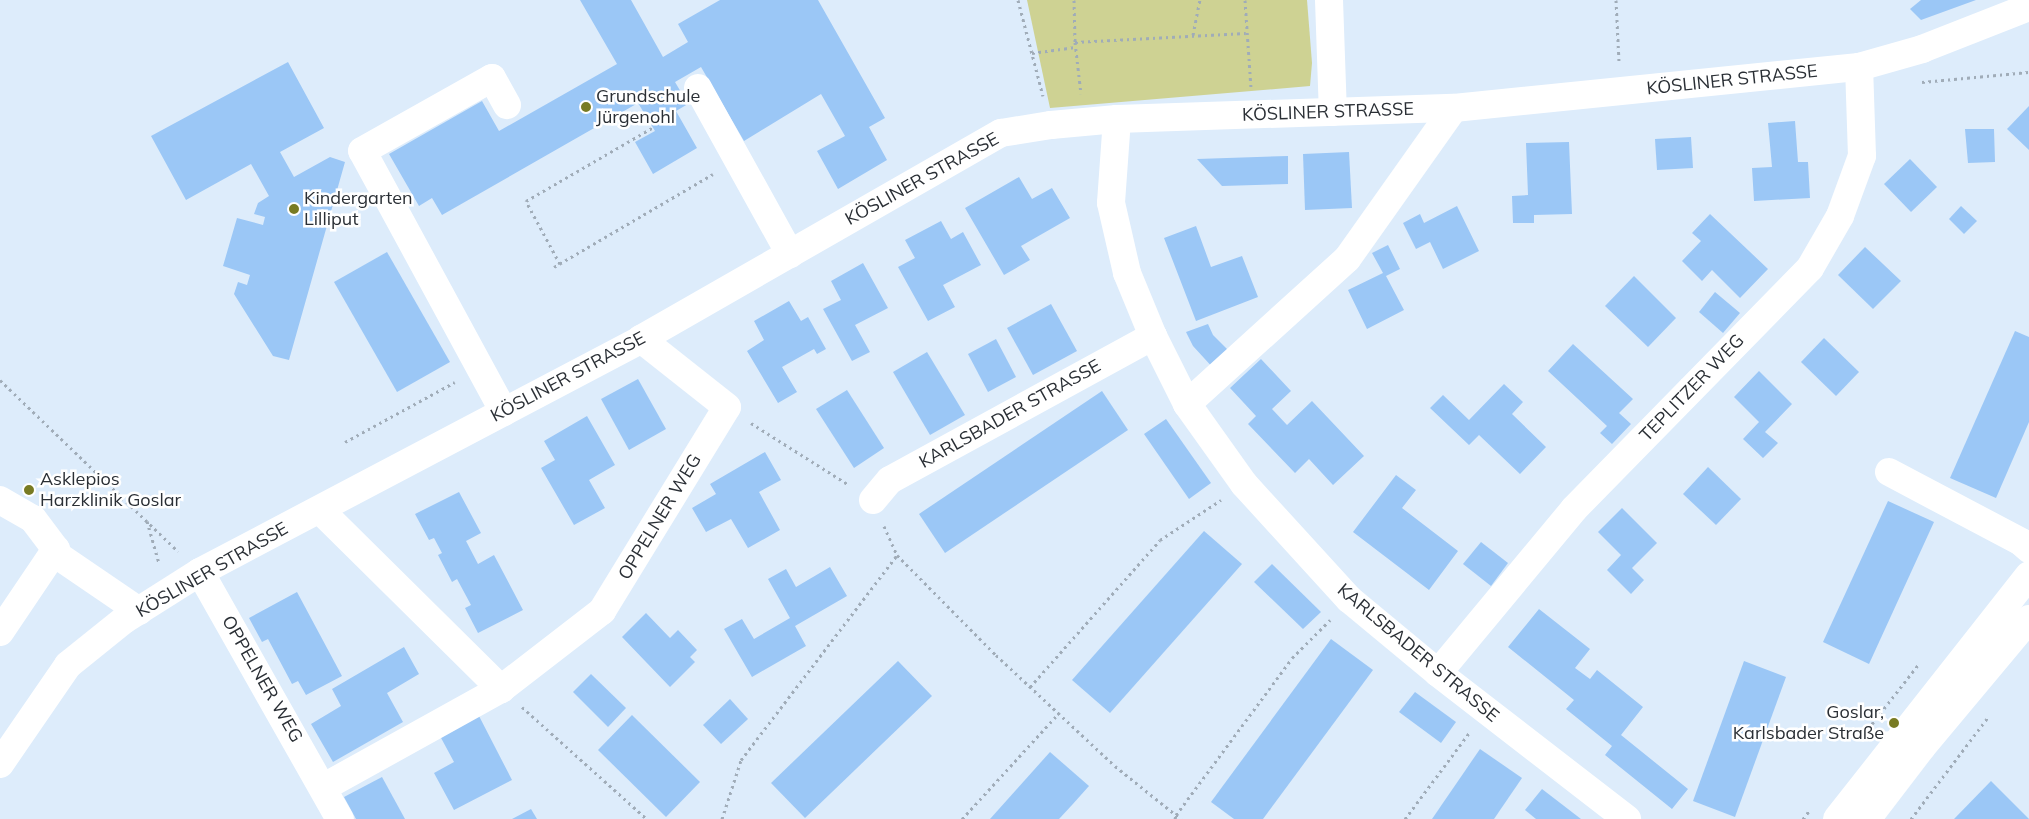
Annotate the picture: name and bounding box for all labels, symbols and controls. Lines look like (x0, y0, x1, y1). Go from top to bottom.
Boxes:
street label: KÖSLINER STRASSE (1645, 60, 1819, 100)
place label: Grundschule Jürgenohl (596, 86, 700, 128)
street label: KÖSLINER STRASSE (1242, 98, 1414, 126)
marker: Grundschule Jürgenohl (580, 101, 592, 113)
street label: KÖSLINER STRASSE (842, 128, 1002, 230)
place label: Kindergarten Lilliput (304, 188, 412, 230)
marker: Kindergarten Lilliput (288, 203, 300, 215)
street label: KÖSLINER STRASSE (487, 327, 649, 427)
street label: TEPLITZER WEG (1635, 330, 1749, 446)
street label: KARLSBADER STRASSE (916, 355, 1104, 473)
street label: OPPELNER WEG (614, 450, 706, 584)
place label: Asklepios Harzklinik Goslar (40, 469, 181, 512)
marker: Asklepios Harzklinik Goslar (22, 483, 36, 497)
street label: KÖSLINER STRASSE (132, 518, 292, 622)
street label: KARLSBADER STRASSE (1333, 579, 1503, 727)
street label: OPPELNER WEG (217, 612, 307, 746)
place label: Goslar, Karlsbader Straße (1733, 702, 1884, 744)
marker: Goslar, Karlsbader Straße (1888, 717, 1900, 729)

